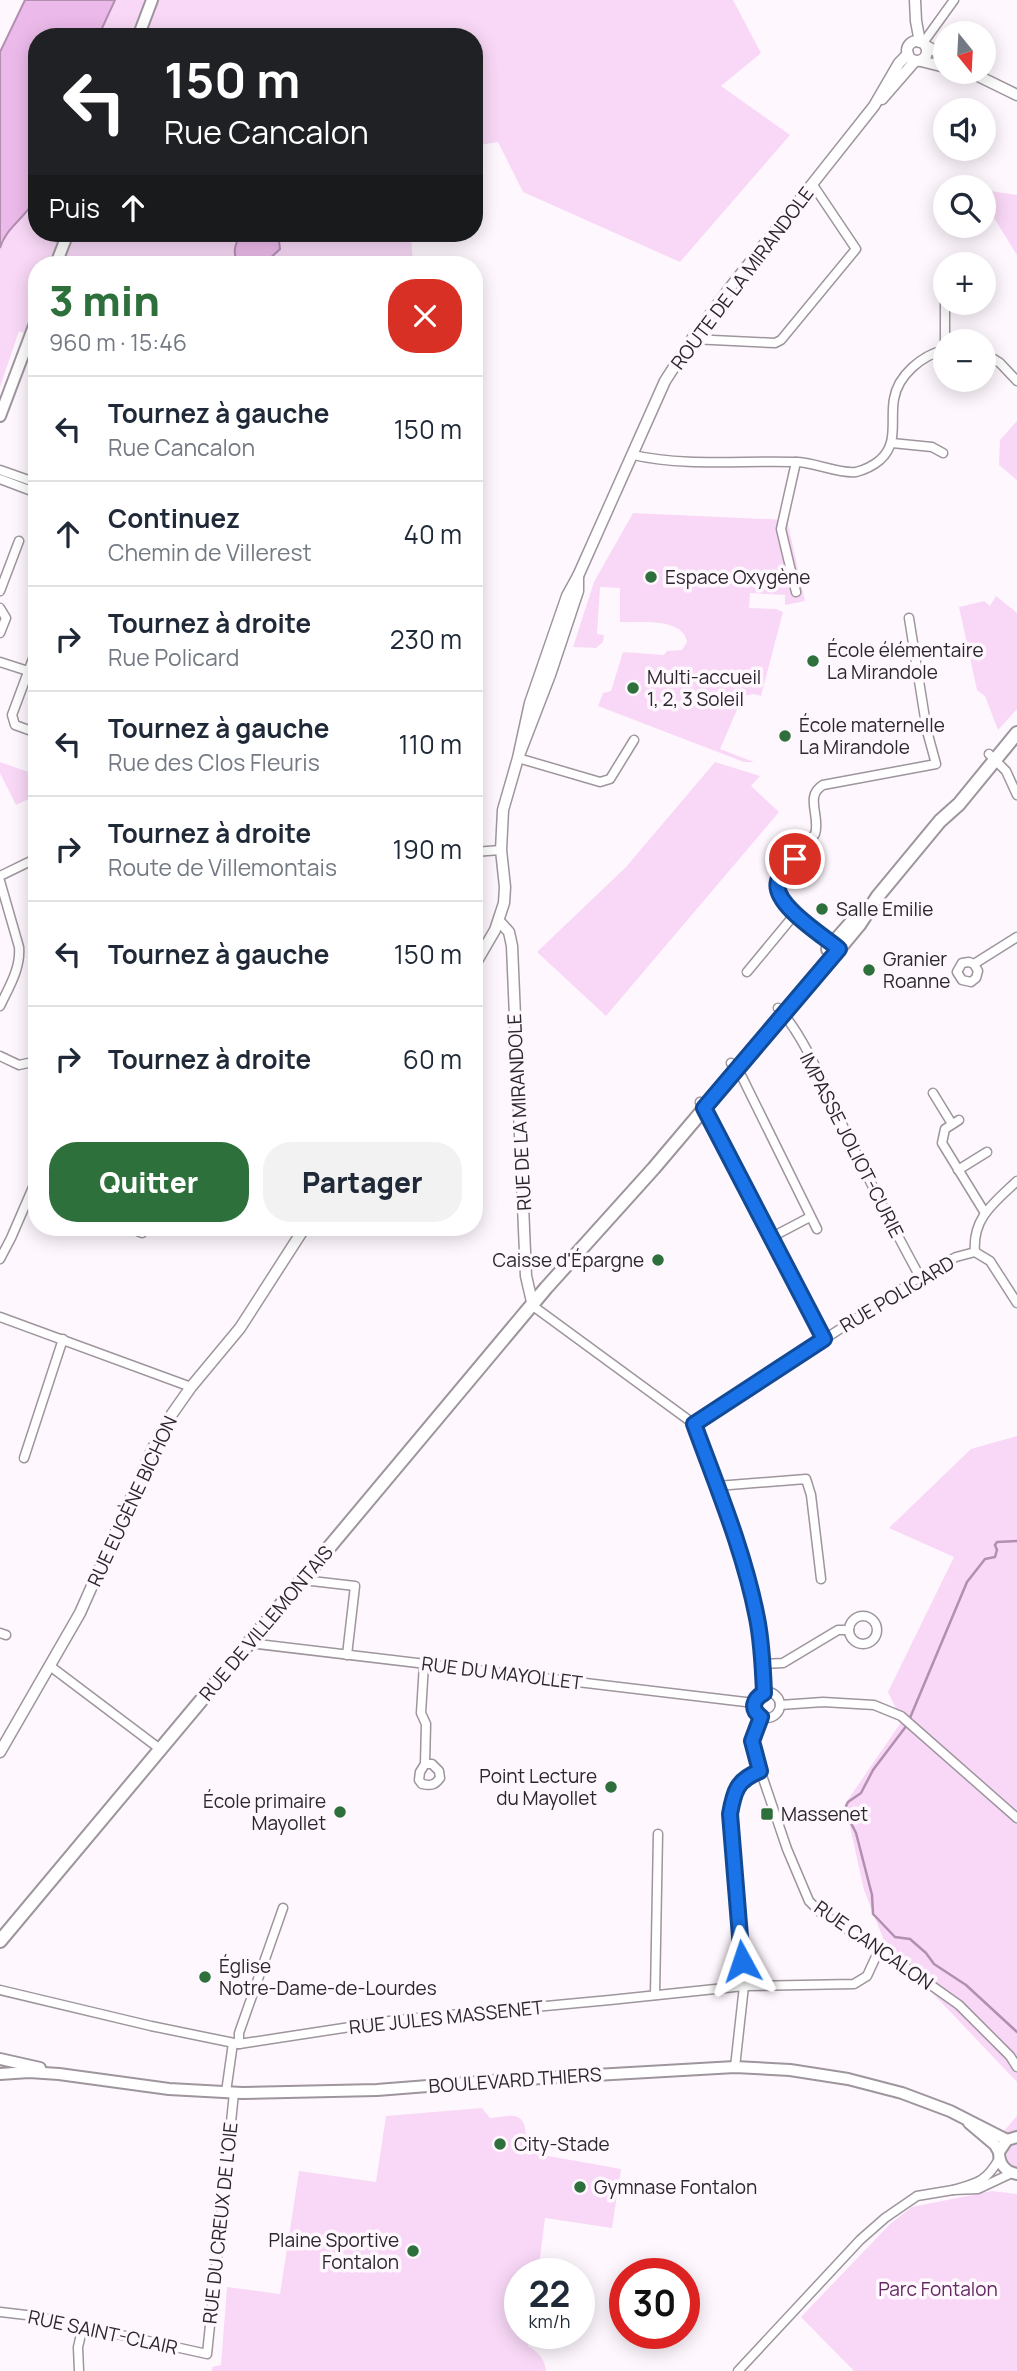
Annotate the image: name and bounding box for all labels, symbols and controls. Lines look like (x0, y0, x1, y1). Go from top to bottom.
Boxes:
north arrow (933, 21, 996, 84)
map controls (933, 21, 996, 392)
text: 150 m (164, 46, 300, 113)
icon: left (49, 56, 140, 147)
button: sound (933, 98, 996, 161)
text: Rue Cancalon (164, 110, 369, 154)
button: search (933, 175, 996, 238)
street label: ROUTE DE LA MIRANDOLE (665, 181, 819, 375)
icon: ahead (114, 189, 152, 227)
text: Puis (49, 190, 100, 226)
button: + (933, 252, 996, 315)
text: 3 min (49, 271, 160, 329)
button: close (388, 279, 462, 353)
text: 960 m · 15:46 (49, 326, 187, 358)
button: − (933, 329, 996, 392)
text: Tournez à gauche (108, 395, 329, 431)
icon: left (49, 410, 87, 448)
text: 150 m (394, 411, 462, 447)
text: Rue Cancalon (108, 431, 255, 463)
text: Continuez (108, 500, 240, 536)
icon: ahead (49, 515, 87, 553)
text: 40 m (404, 516, 462, 552)
text: Chemin de Villerest (108, 536, 312, 568)
place label: Espace Oxygène (665, 564, 810, 590)
marker: Espace Oxygène (643, 569, 659, 585)
text: Tournez à droite (108, 605, 311, 641)
icon: right (49, 620, 87, 658)
text: 230 m (390, 621, 462, 657)
place label: École élémentaire La Mirandole (827, 637, 984, 685)
text: Rue Policard (108, 641, 240, 673)
marker: École élémentaire La Mirandole (805, 653, 821, 669)
place label: Multi-accueil 1, 2, 3 Soleil (647, 664, 761, 712)
marker: Multi-accueil 1, 2, 3 Soleil (625, 680, 641, 696)
text: Tournez à gauche (108, 710, 329, 746)
place label: École maternelle La Mirandole (799, 712, 945, 760)
icon: left (49, 725, 87, 763)
text: 110 m (399, 726, 462, 762)
marker: École maternelle La Mirandole (777, 728, 793, 744)
text: Rue des Clos Fleuris (108, 746, 320, 778)
text: Tournez à droite (108, 815, 311, 851)
pin (765, 829, 825, 889)
icon: right (49, 830, 87, 868)
text: 190 m (393, 831, 462, 867)
icon: arrive (776, 840, 814, 878)
text: Route de Villemontais (108, 851, 337, 883)
place label: Salle Emilie (836, 896, 933, 922)
marker: Salle Emilie (814, 901, 830, 917)
icon: left (49, 935, 87, 973)
text: Tournez à gauche (108, 936, 329, 972)
text: 150 m (394, 936, 462, 972)
place label: Granier Roanne (883, 946, 950, 994)
marker: Granier Roanne (861, 962, 877, 978)
street label: RUE DE LA MIRANDOLE (501, 1013, 537, 1211)
icon: right (49, 1040, 87, 1078)
text: Tournez à droite (108, 1041, 311, 1077)
text: 60 m (403, 1041, 462, 1077)
street label: IMPASSE JOLIOT-CURIE (794, 1048, 910, 1242)
button: Quitter (49, 1142, 249, 1222)
button: Partager (263, 1142, 462, 1222)
place label: Caisse d'Épargne (493, 1247, 644, 1273)
street label: RUE POLICARD (835, 1250, 959, 1338)
marker: Caisse d'Épargne (650, 1252, 666, 1268)
street label: RUE EUGÈNE BICHON (81, 1411, 183, 1591)
street label: RUE DE VILLEMONTAIS (193, 1540, 339, 1706)
street label: RUE DU MAYOLLET (420, 1650, 585, 1696)
place label: Point Lecture du Mayollet (479, 1763, 597, 1811)
marker: Point Lecture du Mayollet (603, 1779, 619, 1795)
place label: École primaire Mayollet (203, 1788, 326, 1836)
place label: Massenet (781, 1801, 868, 1827)
marker: École primaire Mayollet (332, 1804, 348, 1820)
marker: Massenet (759, 1806, 775, 1822)
street label: RUE CANCALON (809, 1894, 939, 1996)
position arrow (705, 1924, 779, 1998)
place label: Église Notre-Dame-de-Lourdes (219, 1953, 437, 2001)
marker: Église Notre-Dame-de-Lourdes (197, 1969, 213, 1985)
street label: RUE JULES MASSENET (348, 1994, 545, 2040)
street label: BOULEVARD THIERS (428, 2061, 603, 2099)
street label: RUE DU CREUX DE L'OIE (196, 2121, 244, 2325)
place label: City-Stade (514, 2131, 610, 2157)
marker: City-Stade (492, 2136, 508, 2152)
place label: Gymnase Fontalon (594, 2174, 757, 2200)
marker: Gymnase Fontalon (572, 2179, 588, 2195)
place label: Plaine Sportive Fontalon (268, 2227, 399, 2275)
marker: Plaine Sportive Fontalon (405, 2243, 421, 2259)
speed limit sign: 30 (609, 2258, 700, 2349)
text: 22 (529, 2270, 570, 2318)
park label: Parc Fontalon (878, 2276, 998, 2302)
street label: RUE SAINT-CLAIR (26, 2303, 180, 2361)
text: km/h (529, 2309, 570, 2333)

